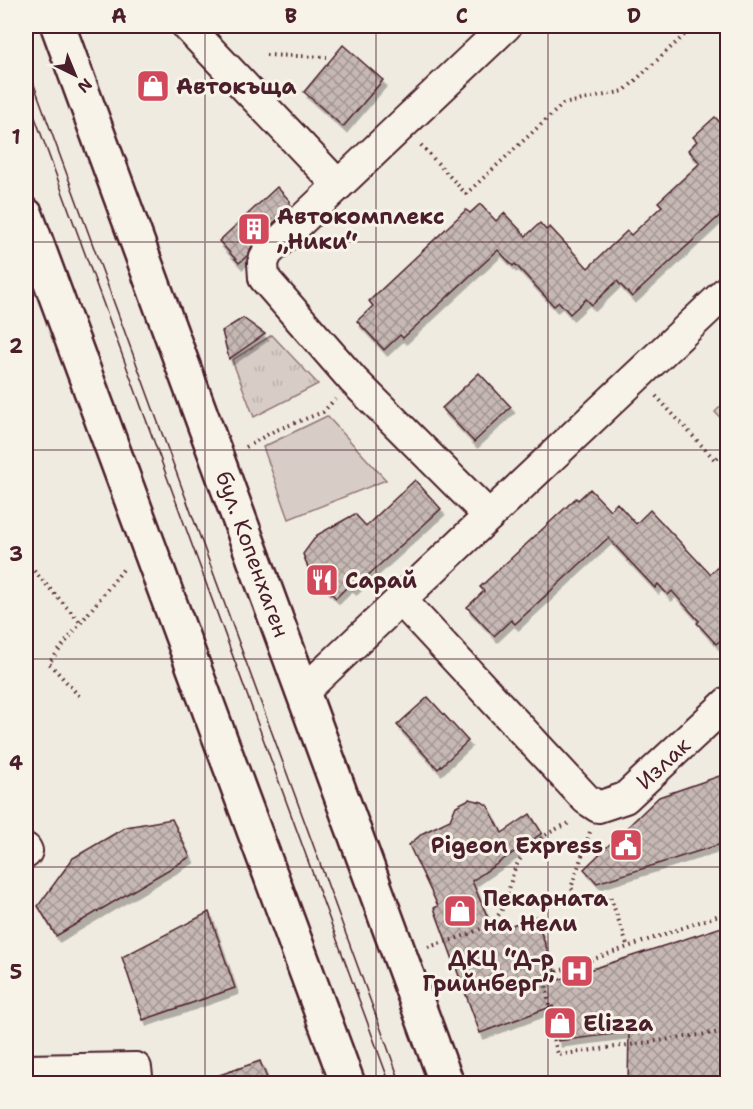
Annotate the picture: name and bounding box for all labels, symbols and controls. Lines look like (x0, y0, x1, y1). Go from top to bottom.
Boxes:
text: A (111, 3, 127, 29)
text: B (285, 3, 297, 29)
text: C (456, 3, 468, 29)
text: D (627, 3, 641, 29)
north arrow (45, 45, 105, 105)
shop icon: Автокъща (135, 68, 171, 104)
place label: Автокъща (176, 72, 297, 101)
text: N (73, 74, 97, 98)
text: 1 (11, 124, 21, 150)
place label: Автокомплекс „Ники“ (277, 202, 445, 256)
building icon: Автокомплекс „Ники“ (236, 211, 272, 247)
text: 2 (9, 333, 23, 359)
street label: бул. Копенхаген (209, 467, 296, 641)
text: 3 (9, 541, 23, 567)
restaurant icon: Сарай (304, 562, 340, 598)
place label: Сарай (345, 566, 417, 595)
street label: Излак (630, 731, 697, 796)
text: 4 (9, 750, 23, 776)
public building icon: Pigeon Express (608, 827, 644, 863)
place label: Pigeon Express (431, 831, 603, 860)
place label: Пекарната на Нели (483, 884, 608, 938)
shop icon: Пекарната на Нели (442, 893, 478, 929)
place label: ДКЦ “Д-р Грийнберг” (423, 944, 554, 998)
hospital icon: ДКЦ “Д-р Грийнберг” (559, 953, 595, 989)
text: 5 (10, 959, 22, 985)
shop icon: Elizza (542, 1005, 578, 1041)
place label: Elizza (583, 1009, 653, 1038)

